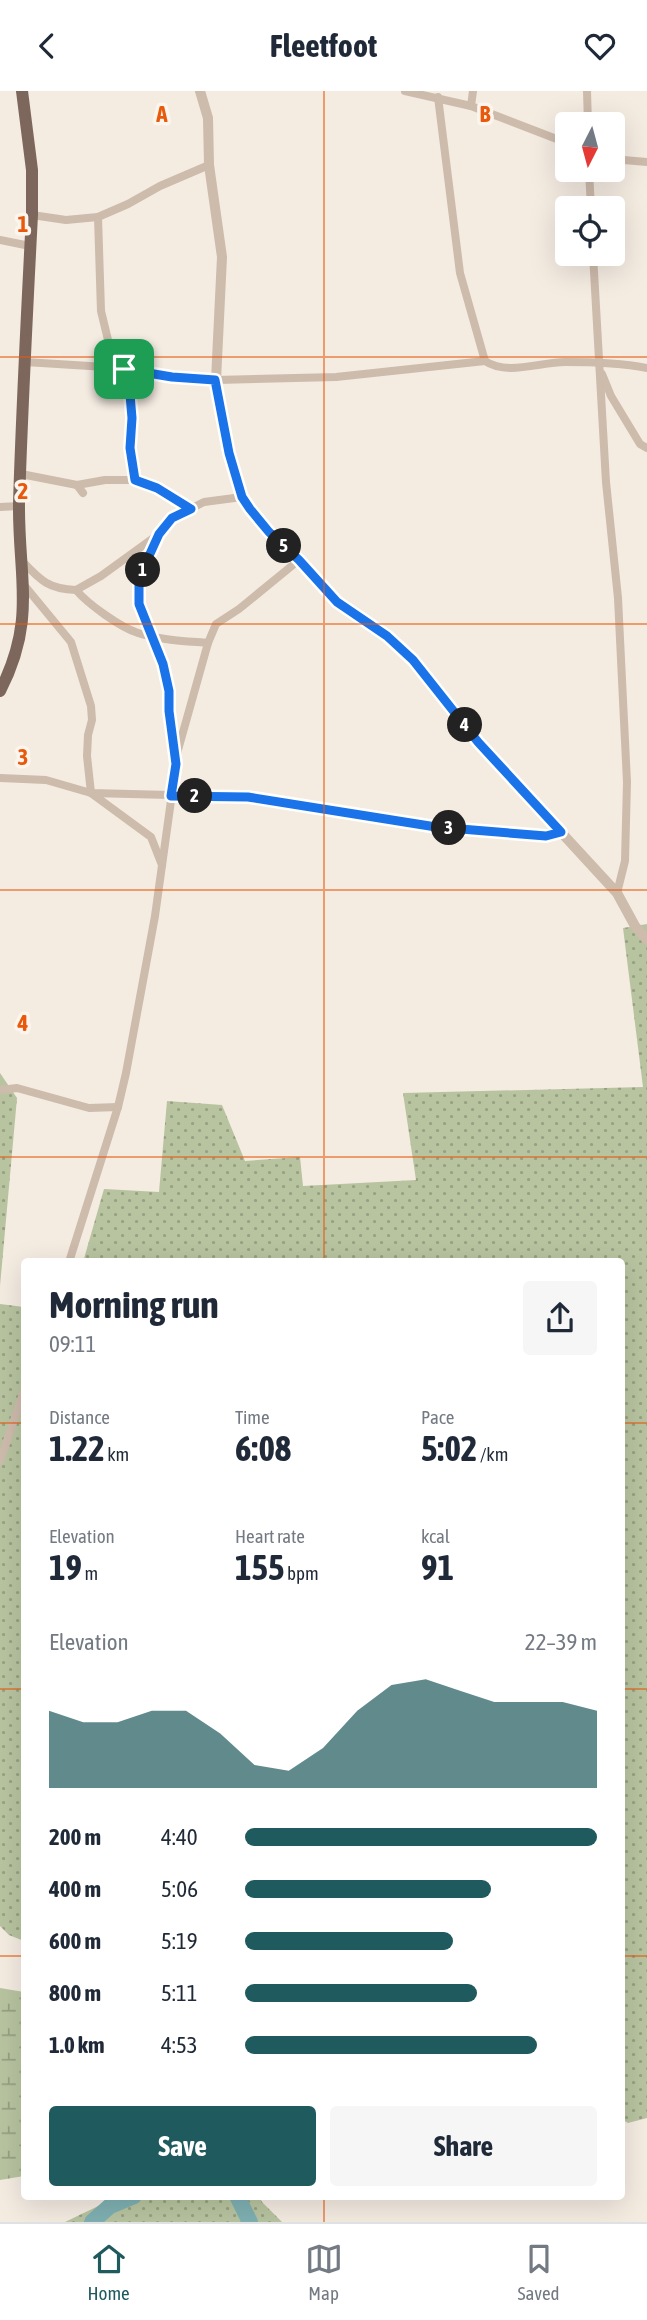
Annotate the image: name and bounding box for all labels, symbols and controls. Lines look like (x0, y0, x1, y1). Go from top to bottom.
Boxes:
icon: back (28, 27, 66, 65)
text: Fleetfoot (270, 27, 377, 64)
icon: heart (581, 27, 619, 65)
text: A (155, 101, 168, 127)
text: B (480, 101, 491, 127)
north arrow (555, 112, 625, 182)
map controls (555, 112, 625, 266)
button: locate (555, 196, 625, 266)
text: 1 (18, 211, 29, 237)
pin (94, 339, 154, 399)
icon: arrive (105, 350, 143, 388)
text: 2 (18, 478, 28, 504)
pin: 5 (266, 529, 302, 563)
text: 5 (279, 534, 288, 556)
pin: 1 (125, 553, 160, 587)
text: 1 (138, 558, 147, 580)
pin: 4 (448, 707, 482, 743)
text: 4 (460, 713, 469, 735)
text: 3 (18, 744, 28, 770)
pin: 2 (178, 779, 212, 813)
text: 2 (190, 784, 199, 806)
pin: 3 (432, 811, 466, 845)
text: 3 (444, 816, 453, 838)
text: 4 (17, 1010, 29, 1036)
button: share (523, 1281, 597, 1355)
text: Morning run (49, 1283, 219, 1326)
text: 09:11 (49, 1331, 96, 1357)
text: Distance (49, 1406, 110, 1428)
text: Time (235, 1406, 270, 1428)
text: Pace (421, 1406, 454, 1428)
text: 1.22 (49, 1428, 105, 1468)
text: 6:08 (235, 1428, 291, 1468)
text: 5:02 (421, 1428, 477, 1468)
text: km (105, 1443, 129, 1465)
text: /km (477, 1443, 508, 1465)
text: Elevation (49, 1525, 115, 1547)
text: Heart rate (235, 1525, 305, 1547)
text: kcal (421, 1525, 450, 1547)
text: 19 (49, 1547, 82, 1587)
text: 155 (235, 1547, 284, 1587)
text: 91 (421, 1547, 454, 1587)
text: m (82, 1562, 98, 1584)
text: bpm (284, 1562, 319, 1584)
text: Elevation (49, 1629, 129, 1655)
text: 22–39 m (525, 1629, 597, 1655)
text: 200 m (49, 1824, 101, 1850)
text: 4:40 (161, 1824, 198, 1850)
text: 400 m (49, 1876, 101, 1902)
text: 5:06 (161, 1876, 198, 1902)
text: 600 m (49, 1928, 101, 1954)
text: 5:19 (161, 1928, 198, 1954)
text: 800 m (49, 1980, 101, 2006)
text: 5:11 (161, 1980, 198, 2006)
text: 1.0 km (49, 2032, 105, 2058)
text: 4:53 (161, 2032, 198, 2058)
button: Save (49, 2106, 316, 2186)
button: Share (330, 2106, 597, 2186)
tab: Home (87, 2240, 130, 2304)
tab: Map (305, 2240, 343, 2304)
tab: Saved (518, 2240, 560, 2304)

